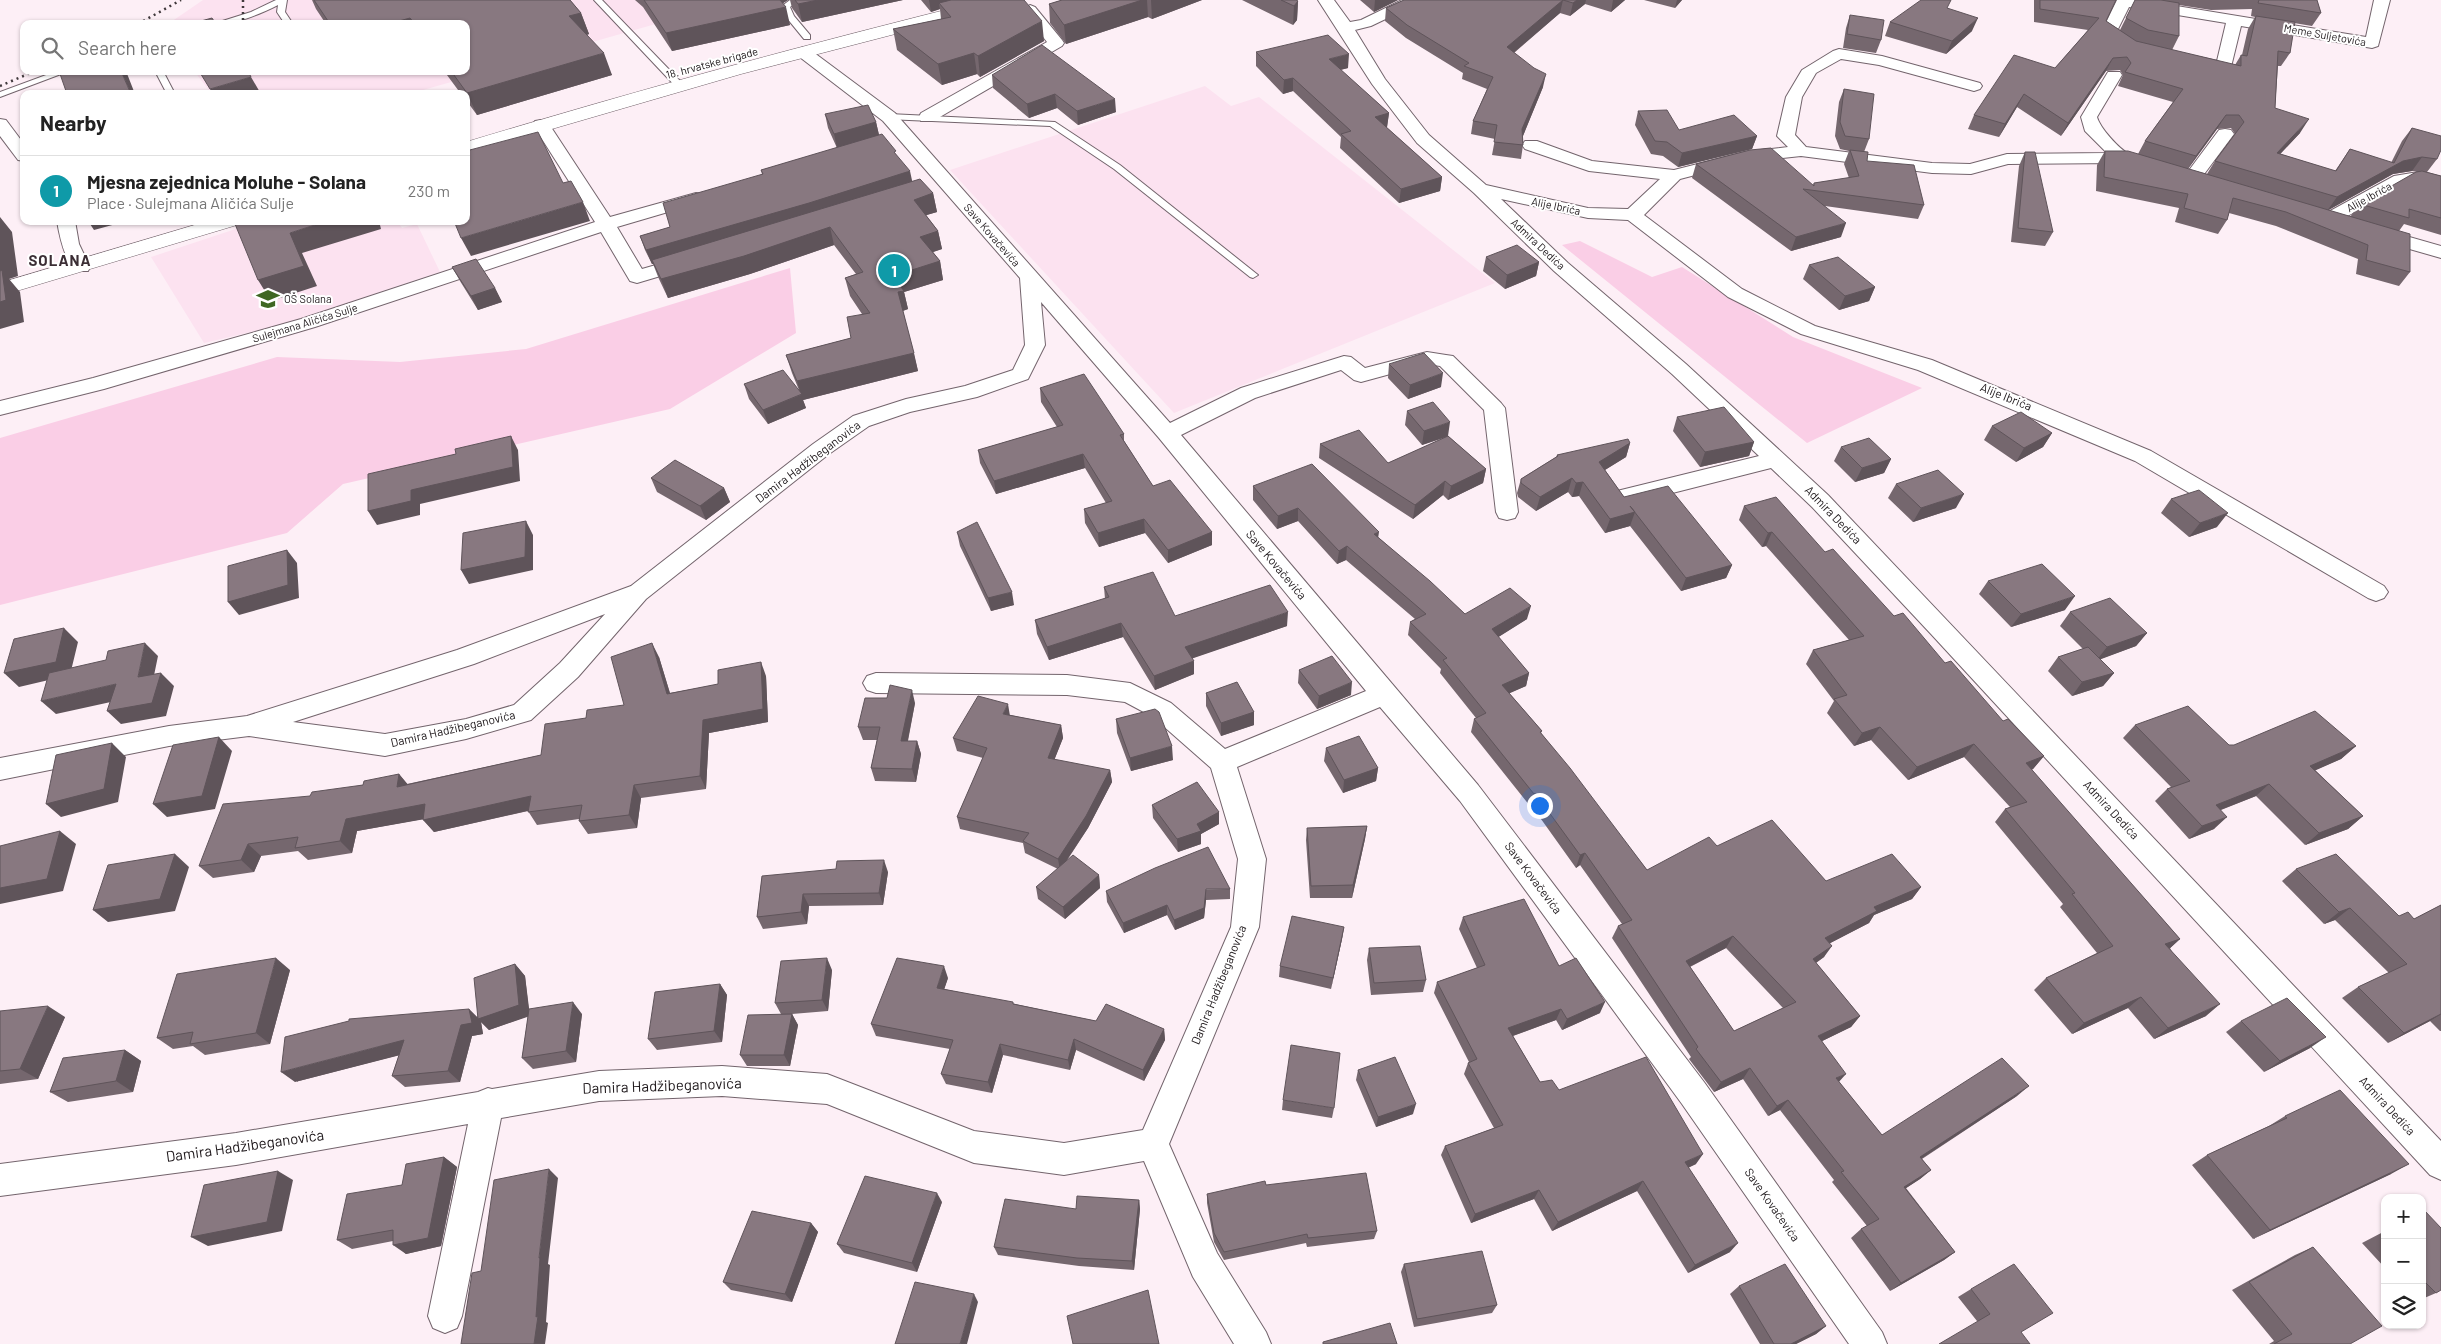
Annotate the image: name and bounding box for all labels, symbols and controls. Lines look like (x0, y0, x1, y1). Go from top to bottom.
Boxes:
search box (20, 20, 470, 75)
street label: Meme Suljetovića (2283, 21, 2367, 48)
icon: search (38, 34, 66, 62)
text: Search here (78, 36, 177, 59)
street label: 18. hrvatske brigade (664, 44, 759, 81)
text: Nearby (40, 110, 106, 135)
text: Mjesna zejednica Moluhe - Solana (87, 170, 366, 193)
street label: Alije Ibrića (2344, 179, 2394, 214)
text: 1 (53, 181, 59, 200)
text: 230 m (408, 181, 450, 200)
text: Place · Sulejmana Aličića Sulje (87, 193, 294, 212)
street label: Alije Ibrića (1530, 194, 1582, 217)
street label: Save Kovačevića (962, 201, 1023, 269)
street label: Admira Dedića (1509, 215, 1568, 272)
district label: SOLANA (28, 251, 92, 269)
pin: 1 (878, 251, 910, 289)
school or university icon: OŠ Solana (255, 286, 281, 312)
place label: OŠ Solana (284, 292, 332, 305)
street label: Sulejmana Aličića Sulje (251, 300, 359, 345)
street label: Alije Ibrića (1979, 379, 2034, 413)
street label: Damira Hadžibeganovića (752, 417, 863, 505)
street label: Admira Dedića (1803, 482, 1865, 546)
street label: Save Kovačevića (1244, 527, 1310, 602)
street label: Damira Hadžibeganovića (389, 707, 516, 749)
street label: Admira Dedića (2081, 777, 2143, 842)
your location (1527, 793, 1553, 819)
street label: Save Kovačevića (1502, 839, 1565, 916)
street label: Damira Hadžibeganovića (1188, 923, 1248, 1046)
street label: Damira Hadžibeganovića (582, 1073, 742, 1097)
street label: Admira Dedića (2357, 1073, 2419, 1138)
street label: Damira Hadžibeganovića (165, 1125, 325, 1165)
street label: Save Kovačevića (1742, 1165, 1803, 1244)
map controls (2381, 1194, 2426, 1329)
button: + (2381, 1194, 2426, 1239)
button: − (2381, 1239, 2426, 1284)
button: layers (2381, 1284, 2426, 1329)

